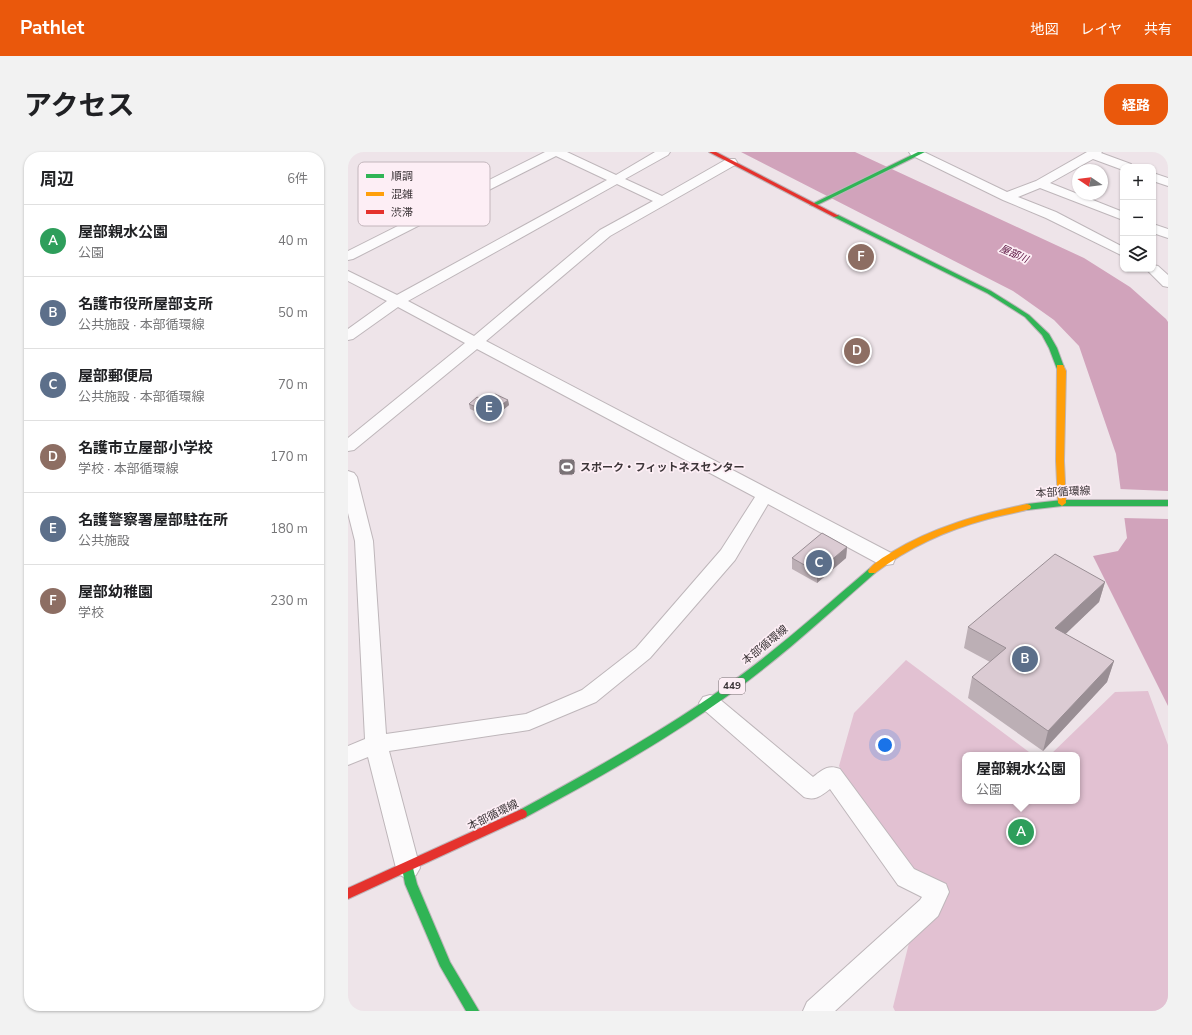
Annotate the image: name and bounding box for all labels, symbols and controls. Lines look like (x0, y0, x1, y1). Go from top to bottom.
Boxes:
text: Pathlet (20, 15, 84, 41)
text: 地図 (1030, 20, 1058, 39)
text: レイヤ (1080, 20, 1122, 39)
text: 共有 (1144, 20, 1172, 39)
button: 経路 (1104, 84, 1168, 125)
text: アクセス (24, 87, 135, 125)
legend (358, 162, 490, 226)
north arrow (1072, 164, 1108, 200)
map controls (1120, 164, 1156, 272)
button: + (1120, 164, 1156, 200)
text: 周辺 (40, 168, 74, 191)
text: 順調 (391, 169, 413, 184)
text: 6件 (287, 170, 308, 188)
text: 混雑 (391, 187, 413, 202)
button: − (1120, 200, 1156, 236)
text: 渋滞 (391, 205, 413, 220)
text: 屋部親水公園 (78, 222, 168, 242)
text: A (48, 232, 58, 250)
text: 40 m (278, 232, 308, 250)
button: layers (1120, 236, 1156, 272)
pin: F (848, 242, 874, 272)
water label: 屋部川 (997, 242, 1031, 267)
text: 公園 (78, 244, 104, 262)
text: 名護市役所屋部支所 (78, 294, 213, 314)
text: B (49, 304, 57, 322)
text: 50 m (278, 304, 308, 322)
text: 公共施設 · 本部循環線 (78, 316, 205, 334)
pin: D (844, 336, 870, 366)
text: 屋部郵便局 (78, 366, 153, 386)
text: C (49, 376, 57, 394)
text: 70 m (278, 376, 308, 394)
text: 公共施設 · 本部循環線 (78, 388, 205, 406)
pin: E (476, 393, 502, 423)
text: 名護市立屋部小学校 (78, 438, 213, 458)
text: D (48, 448, 58, 466)
text: 170 m (270, 448, 308, 466)
sports icon: スポーク・フィットネスセンター (557, 457, 577, 477)
text: 学校 · 本部循環線 (78, 460, 179, 478)
place label: スポーク・フィットネスセンター (580, 460, 745, 475)
street label: 本部循環線 (1035, 483, 1091, 501)
text: 名護警察署屋部駐在所 (78, 510, 228, 530)
text: E (49, 520, 57, 538)
text: 180 m (270, 520, 308, 538)
text: 公共施設 (78, 532, 130, 550)
pin: C (806, 548, 832, 578)
text: 屋部幼稚園 (78, 582, 153, 602)
text: F (49, 592, 57, 610)
text: 230 m (270, 592, 308, 610)
text: 学校 (78, 604, 104, 622)
street label: 本部循環線 (739, 622, 791, 668)
pin: B (1012, 644, 1038, 674)
road number: 449 (719, 678, 745, 694)
your location (875, 735, 895, 755)
popup (962, 752, 1080, 804)
text: 屋部親水公園 (976, 759, 1066, 779)
text: 公園 (976, 781, 1002, 799)
street label: 本部循環線 (465, 796, 521, 834)
pin: A (1008, 817, 1034, 847)

